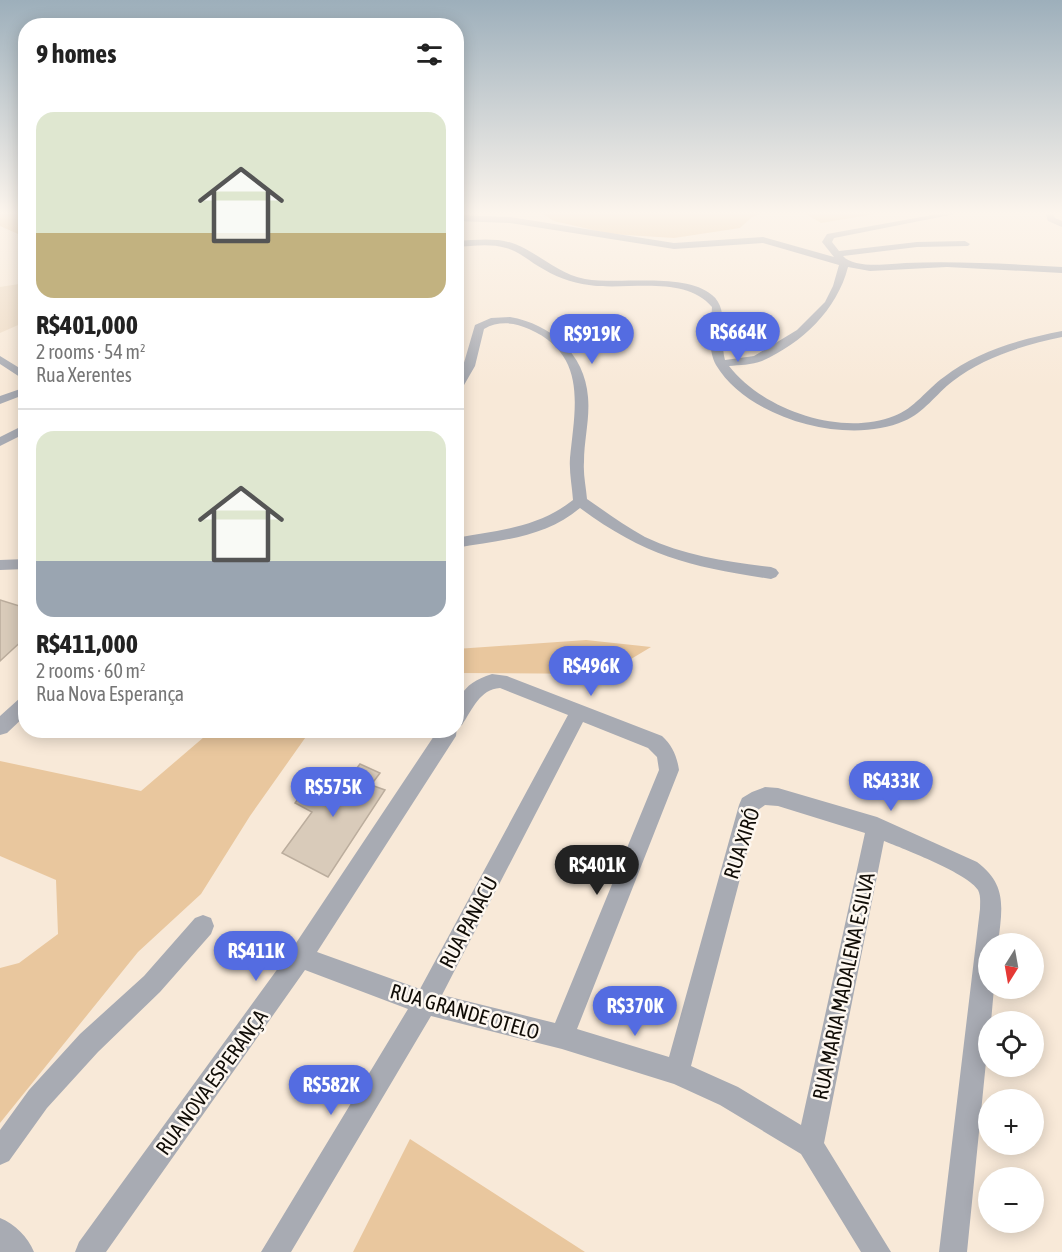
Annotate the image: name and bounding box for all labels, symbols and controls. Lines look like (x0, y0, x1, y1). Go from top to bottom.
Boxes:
icon: filters (413, 38, 446, 71)
text: 9 homes (36, 39, 116, 69)
icon: home (187, 151, 295, 259)
text: R$401,000 (36, 310, 138, 340)
pin: R$664K (689, 312, 787, 363)
pin: R$919K (543, 314, 641, 365)
text: R$664K (710, 320, 766, 343)
text: R$919K (564, 322, 620, 345)
text: 2 rooms · 54 m² (36, 340, 146, 363)
text: Rua Xerentes (36, 363, 132, 386)
icon: home (187, 470, 295, 578)
text: R$411,000 (36, 629, 138, 659)
pin: R$496K (542, 646, 640, 697)
text: R$496K (563, 654, 619, 677)
text: 2 rooms · 60 m² (36, 659, 146, 682)
text: Rua Nova Esperança (36, 682, 184, 705)
pin: R$433K (842, 761, 940, 812)
pin: R$575K (284, 767, 382, 818)
text: R$433K (863, 769, 919, 792)
text: R$575K (305, 775, 361, 798)
street label: RUA XIRÓ (718, 804, 764, 882)
pin: R$401K (548, 845, 646, 896)
text: R$401K (569, 853, 625, 876)
street label: RUA MARIA MADALENA E SILVA (807, 870, 879, 1102)
street label: RUA PANACU (434, 872, 502, 972)
pin: R$411K (207, 931, 305, 982)
north arrow (978, 933, 1044, 999)
map controls (978, 933, 1044, 1233)
text: R$411K (228, 939, 284, 962)
street label: RUA GRANDE OTELO (388, 978, 542, 1044)
pin: R$370K (586, 986, 684, 1037)
text: R$370K (607, 994, 663, 1017)
street label: RUA NOVA ESPERANÇA (150, 1004, 272, 1159)
button: locate (978, 1011, 1044, 1077)
pin: R$582K (282, 1065, 380, 1116)
text: R$582K (303, 1073, 359, 1096)
button: + (978, 1089, 1044, 1155)
button: − (978, 1167, 1044, 1233)

